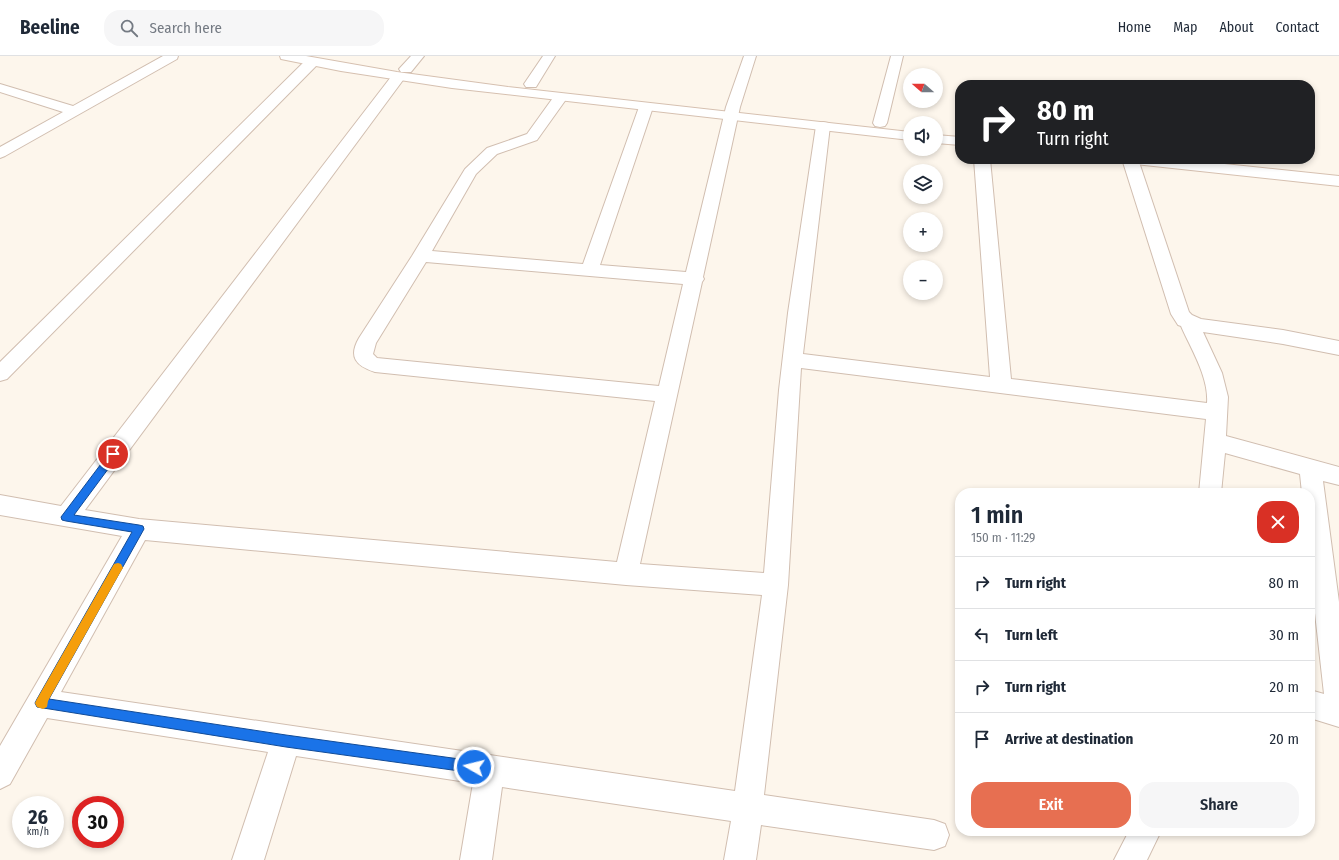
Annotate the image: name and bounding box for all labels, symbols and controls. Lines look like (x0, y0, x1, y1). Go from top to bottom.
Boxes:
search box (104, 10, 384, 46)
text: Beeline (20, 16, 80, 39)
icon: search (118, 17, 140, 39)
text: Search here (150, 19, 222, 37)
text: Home (1118, 19, 1151, 36)
text: Map (1173, 19, 1197, 36)
text: About (1219, 19, 1254, 36)
text: Contact (1276, 19, 1319, 36)
north arrow (903, 68, 943, 108)
map controls (903, 68, 943, 300)
text: 80 m (1037, 94, 1094, 127)
icon: right (971, 96, 1023, 148)
button: sound (903, 116, 943, 156)
text: Turn right (1037, 128, 1109, 150)
button: layers (903, 164, 943, 204)
button: + (903, 212, 943, 252)
button: − (903, 260, 943, 300)
pin (96, 437, 130, 471)
icon: arrive (102, 443, 124, 465)
text: 1 min (971, 501, 1023, 529)
button: close (1257, 501, 1299, 543)
text: 150 m · 11:29 (971, 530, 1035, 545)
icon: right (971, 572, 993, 594)
text: Turn right (1005, 574, 1066, 592)
text: 80 m (1269, 574, 1299, 592)
icon: left (971, 624, 993, 646)
text: Turn left (1005, 626, 1058, 644)
text: 30 m (1269, 626, 1299, 644)
icon: right (971, 676, 993, 698)
text: Turn right (1005, 678, 1066, 696)
text: 20 m (1270, 678, 1299, 696)
icon: arrive (971, 728, 993, 750)
text: Arrive at destination (1005, 730, 1133, 748)
text: 20 m (1270, 730, 1299, 748)
position arrow (453, 746, 495, 788)
button: Exit (971, 782, 1131, 828)
button: Share (1139, 782, 1299, 828)
speed limit sign: 30 (72, 796, 124, 848)
text: 26 (28, 805, 48, 829)
text: km/h (27, 826, 49, 838)

